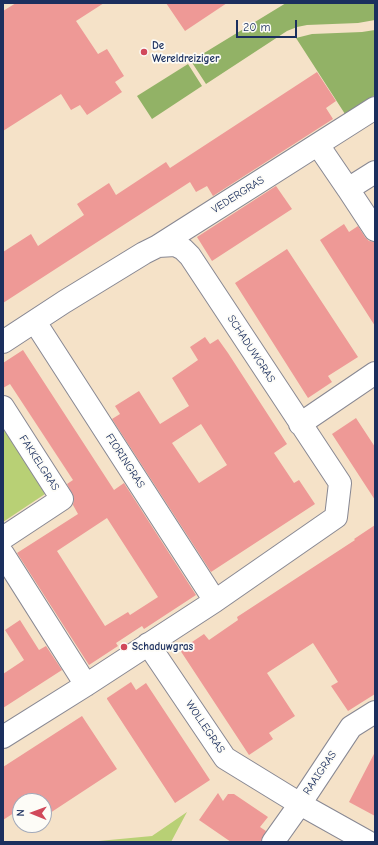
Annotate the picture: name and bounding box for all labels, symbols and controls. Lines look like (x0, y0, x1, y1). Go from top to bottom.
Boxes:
scale bar (238, 12, 299, 38)
text: 20 m (243, 20, 271, 34)
place label: De Wereldreiziger (152, 39, 219, 65)
marker: De Wereldreiziger (139, 47, 149, 57)
street label: VEDERGRAS (209, 174, 267, 216)
street label: SCHADUWGRAS (224, 313, 278, 385)
street label: FIORINGRAS (102, 431, 148, 491)
street label: FAKKELGRAS (16, 433, 62, 493)
place label: Schaduwgras (132, 640, 193, 654)
marker: Schaduwgras (119, 642, 129, 652)
street label: WOLLEGRAS (183, 698, 227, 756)
street label: RAAIGRAS (300, 748, 340, 798)
north arrow (12, 793, 52, 833)
text: N (14, 809, 27, 817)

